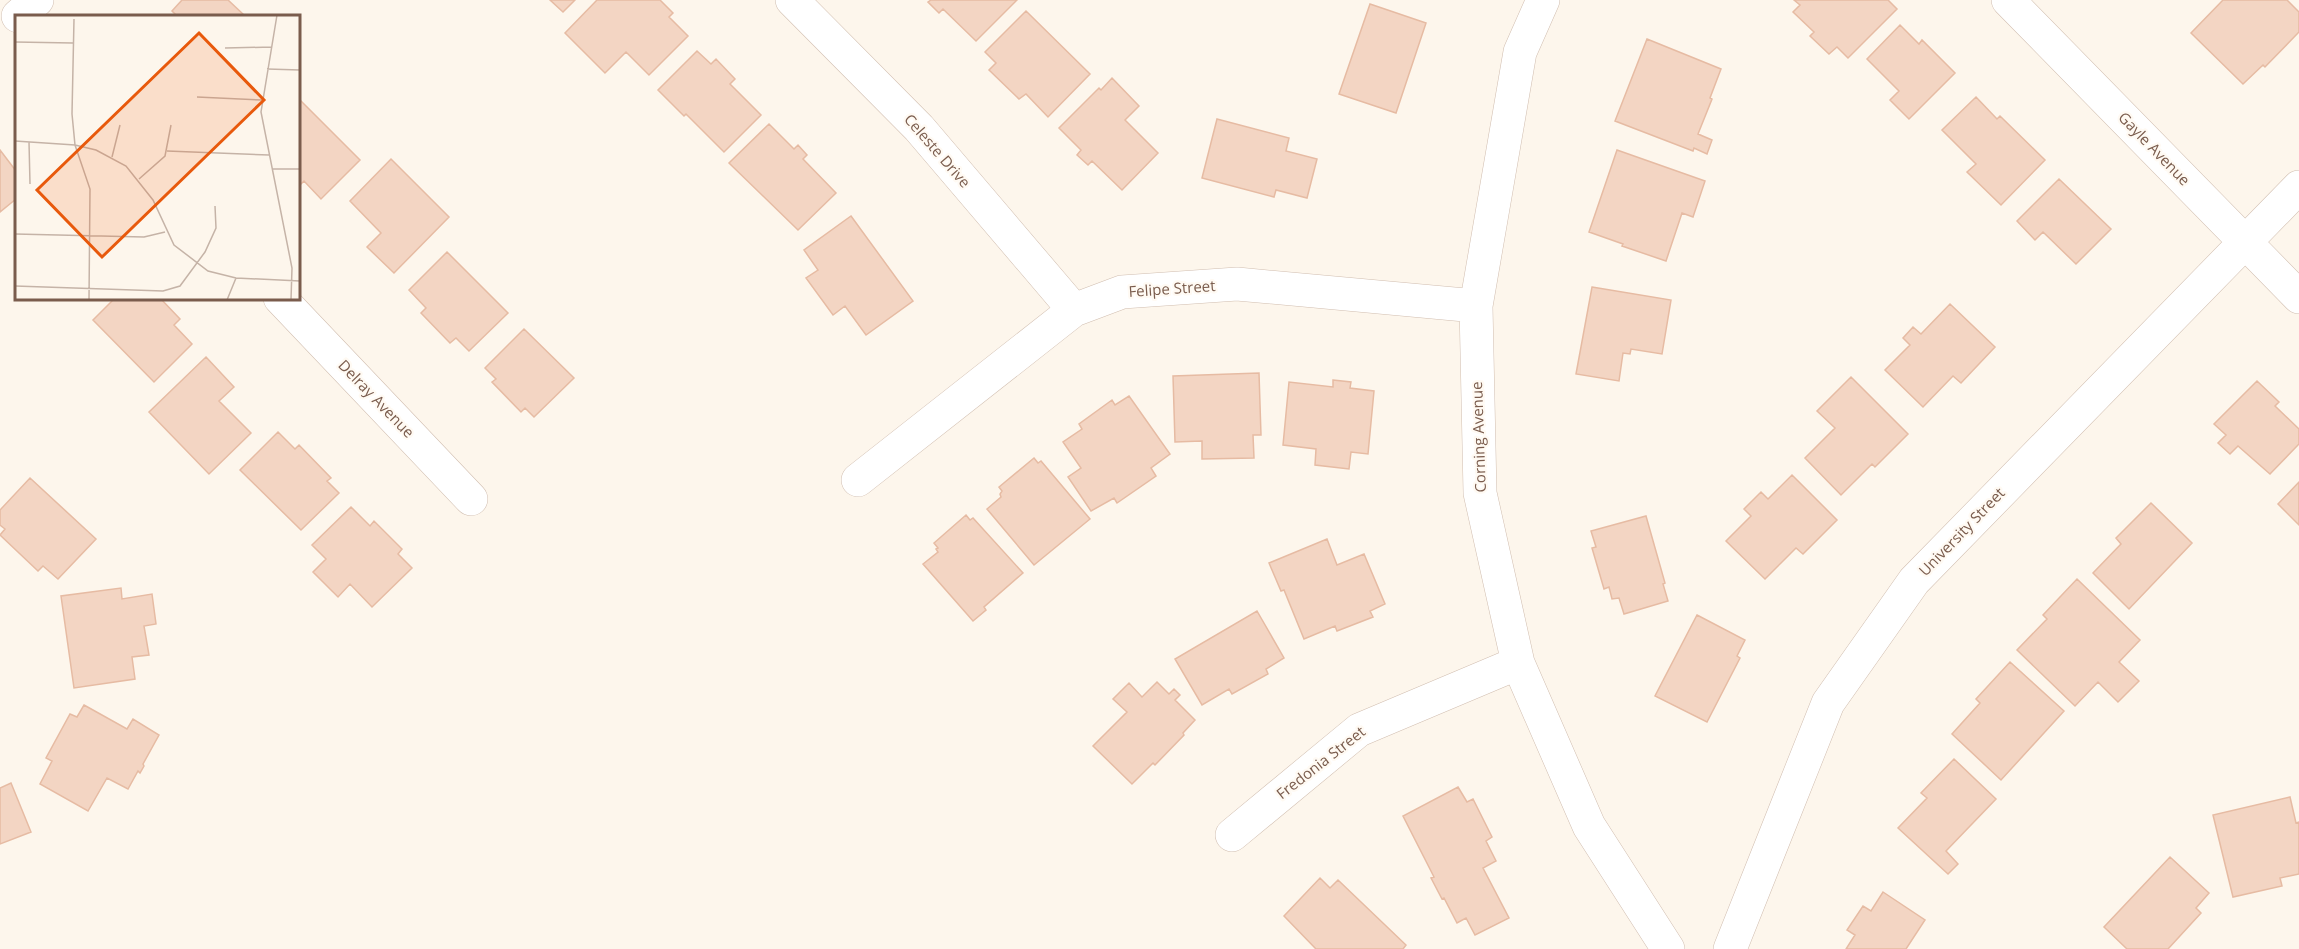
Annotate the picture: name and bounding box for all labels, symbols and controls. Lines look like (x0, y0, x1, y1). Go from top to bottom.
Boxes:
inset map (15, 15, 300, 300)
street label: Gayle Avenue (2114, 107, 2195, 189)
street label: Celeste Drive (900, 109, 975, 191)
street label: Felipe Street (1128, 275, 1216, 301)
street label: Delray Avenue (334, 355, 419, 442)
street label: Corning Avenue (1466, 381, 1490, 493)
street label: University Street (1914, 483, 2009, 580)
street label: Fredonia Street (1272, 721, 1369, 803)

